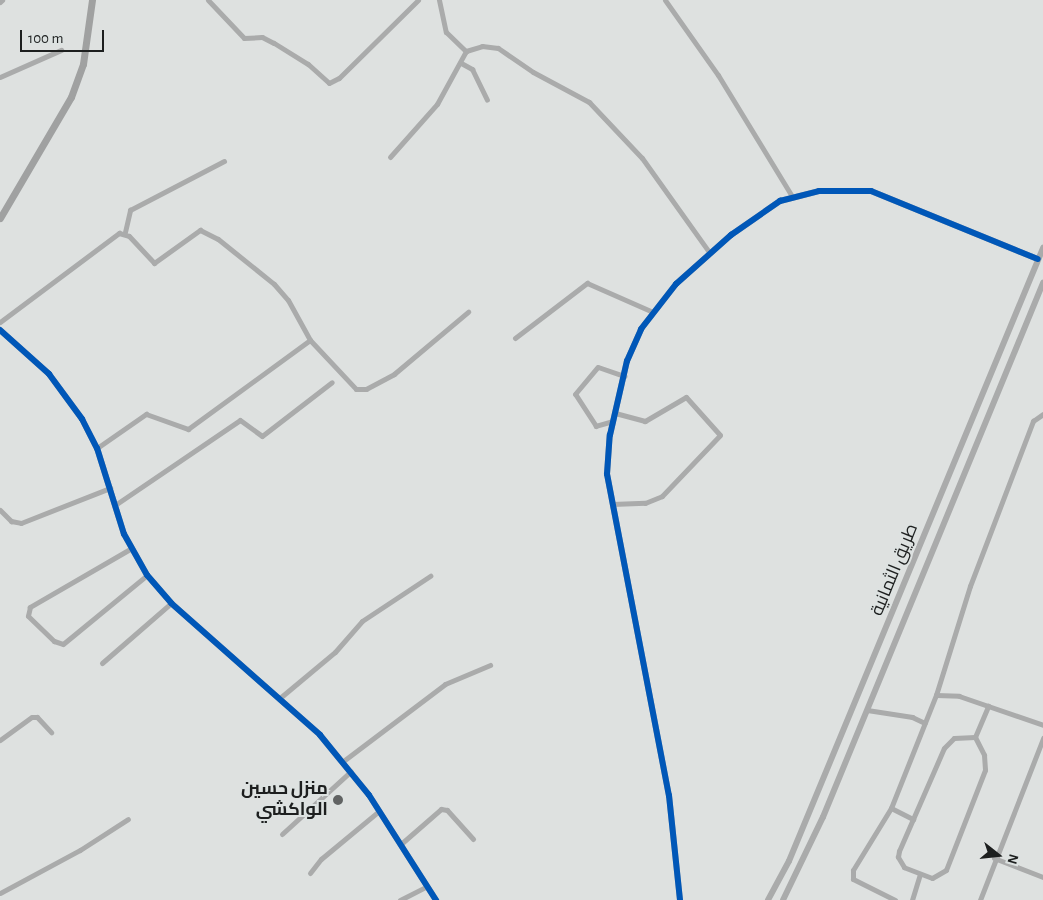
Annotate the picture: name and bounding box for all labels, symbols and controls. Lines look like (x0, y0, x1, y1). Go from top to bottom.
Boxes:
scale bar (22, 20, 106, 52)
text: 100 m (28, 31, 63, 46)
street label: طريق الثمانية (867, 521, 923, 619)
place label: منزل حسين الواكشي (241, 779, 328, 822)
marker: منزل حسين الواكشي (332, 794, 344, 806)
north arrow (973, 830, 1023, 880)
text: N (1004, 853, 1020, 866)

